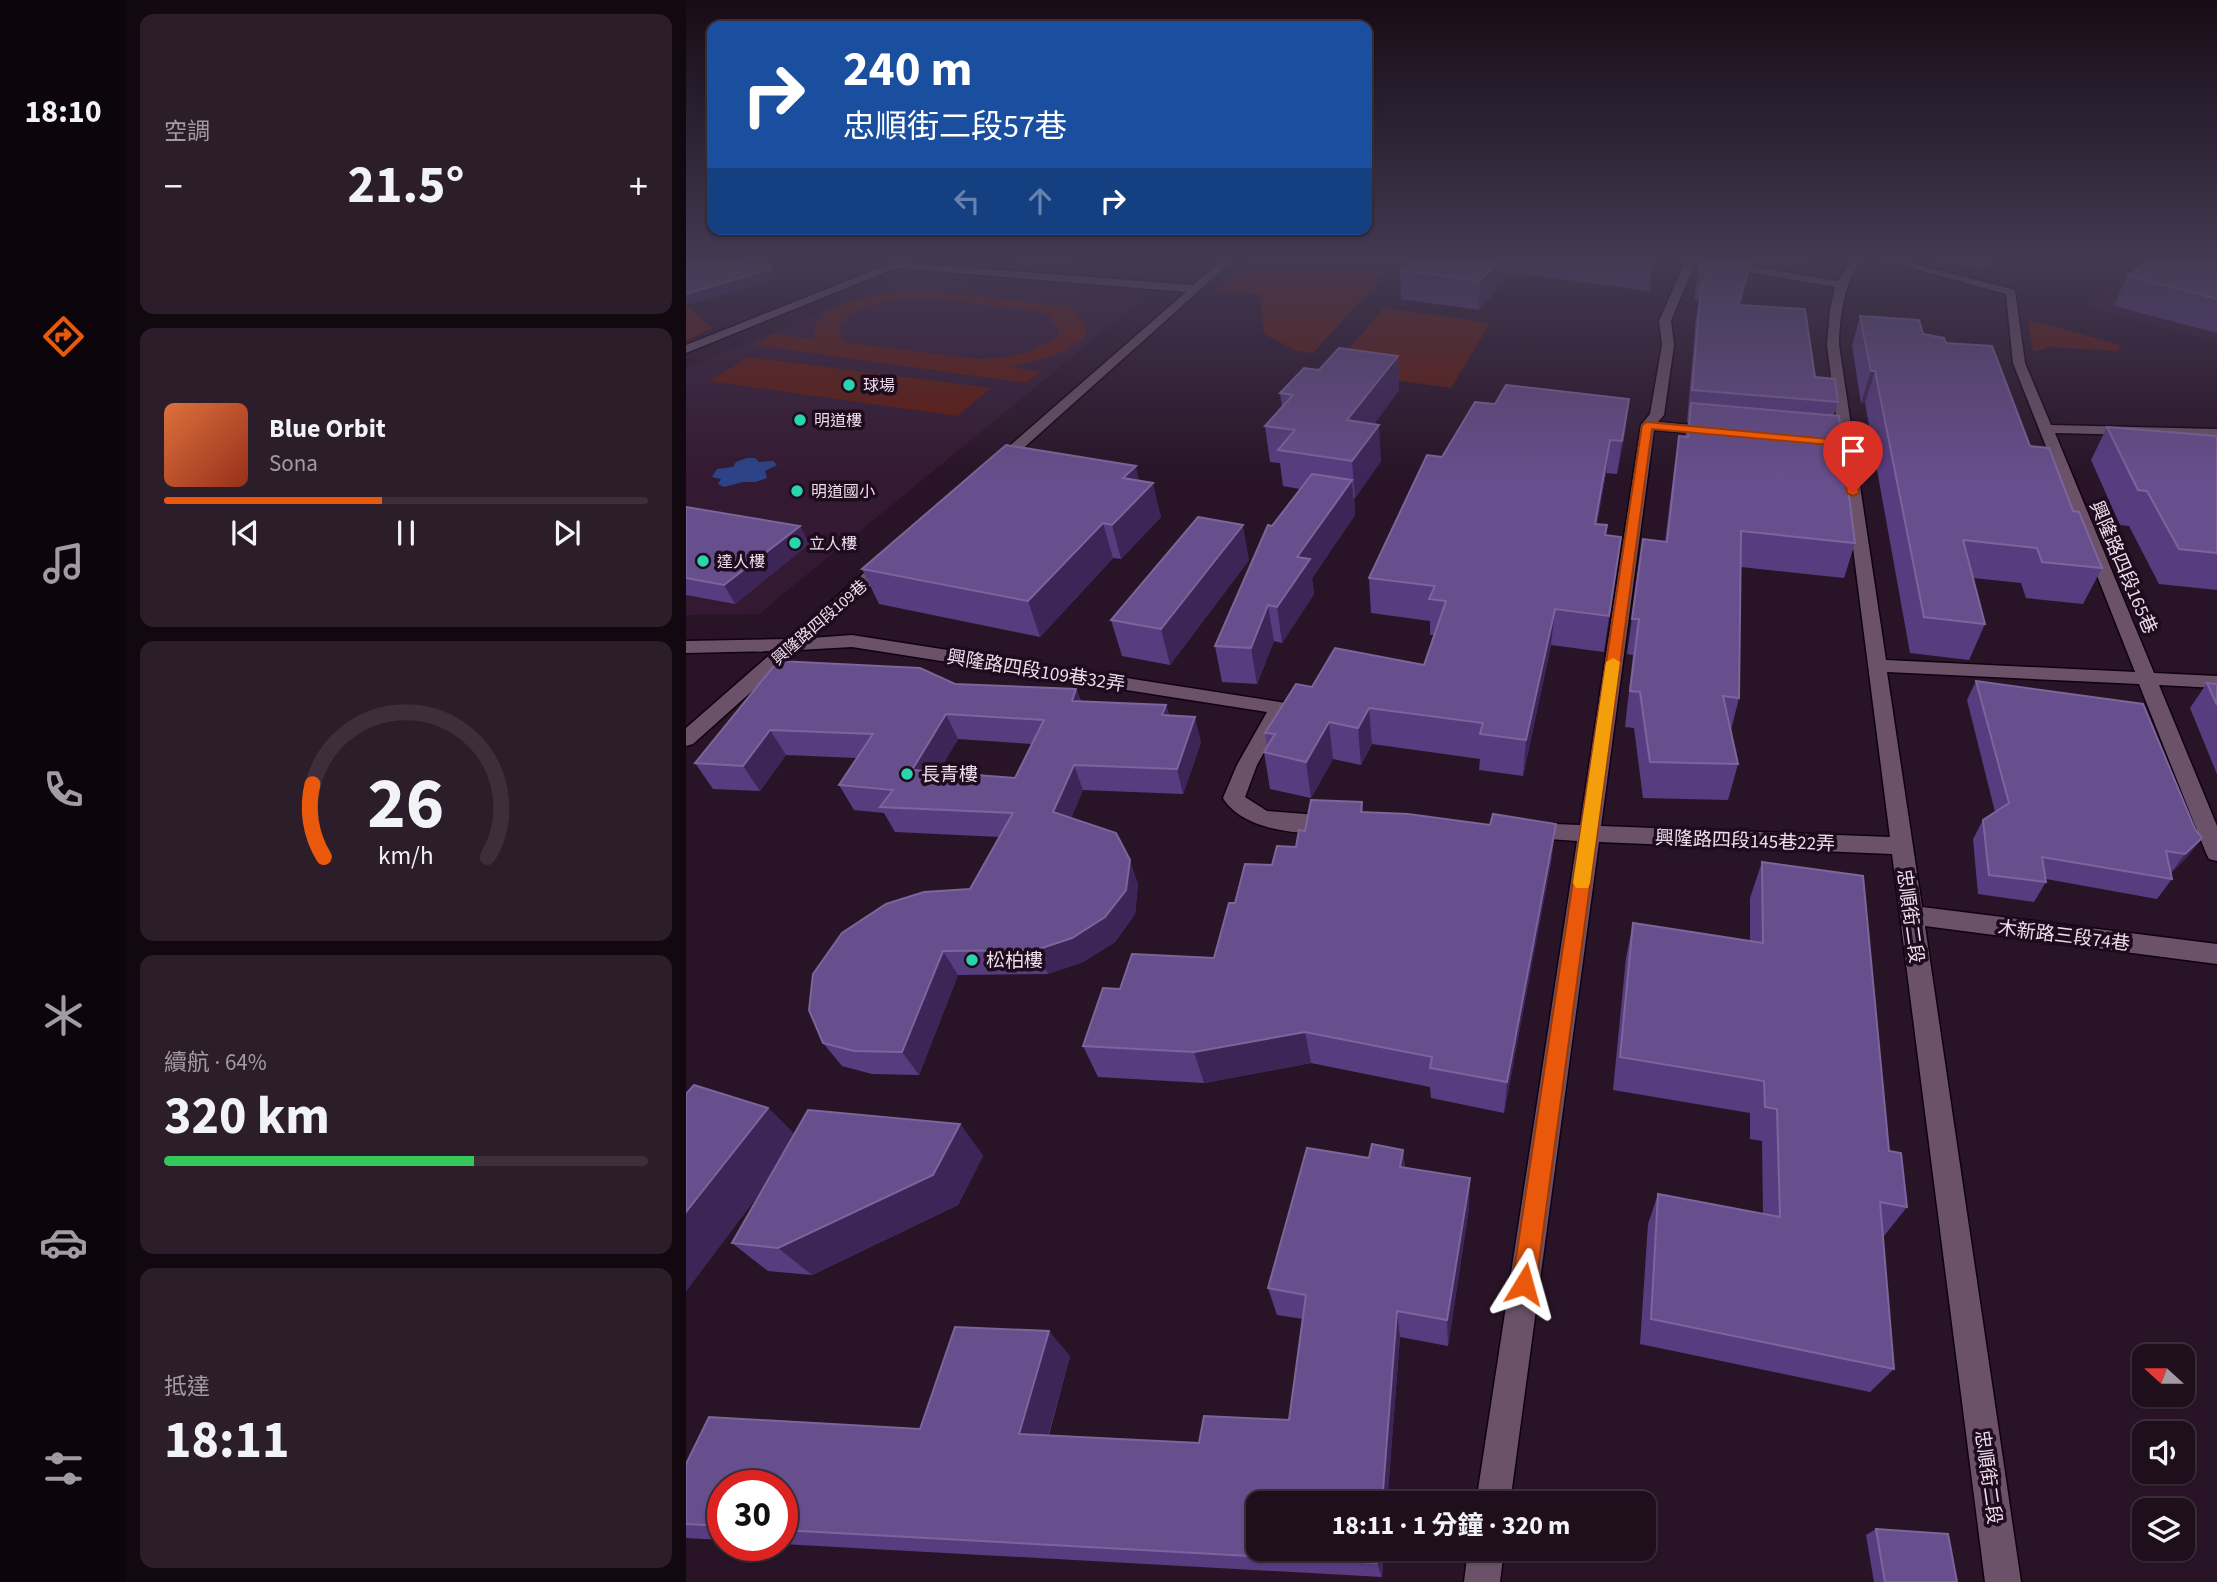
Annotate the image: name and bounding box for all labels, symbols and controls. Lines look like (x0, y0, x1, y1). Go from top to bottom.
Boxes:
text: 240 m (843, 35, 972, 105)
icon: right (728, 49, 819, 140)
text: 18:10 (24, 89, 102, 135)
text: 忠順街二段57巷 (843, 104, 1067, 150)
text: 空調 (164, 115, 210, 148)
text: 21.5° (348, 149, 464, 223)
text: − (164, 160, 183, 214)
text: + (629, 160, 648, 214)
icon: left (948, 182, 986, 220)
icon: ahead (1021, 182, 1059, 220)
icon: right (1094, 182, 1132, 220)
icon: directions (39, 312, 88, 361)
place label: 球場 (863, 375, 895, 397)
marker: 球場 (841, 377, 857, 393)
text: Blue Orbit (269, 410, 386, 447)
place label: 明道樓 (814, 410, 862, 432)
marker: 明道樓 (792, 412, 808, 428)
pin (1823, 421, 1883, 493)
icon: arrive (1834, 432, 1872, 470)
text: Sona (269, 447, 318, 480)
place label: 明道國小 (811, 481, 875, 503)
marker: 明道國小 (789, 483, 805, 499)
street label: 興隆路四段165巷 (2082, 497, 2163, 638)
icon: previous (226, 514, 264, 552)
icon: pause (387, 514, 425, 552)
icon: next (548, 514, 586, 552)
place label: 立人樓 (809, 533, 857, 555)
marker: 立人樓 (787, 535, 803, 551)
icon: music (39, 539, 88, 588)
place label: 達人樓 (717, 551, 765, 573)
marker: 達人樓 (695, 553, 711, 569)
street label: 興隆路四段109巷 (767, 575, 872, 670)
street label: 興隆路四段109巷32弄 (945, 644, 1127, 699)
text: 26 (368, 752, 444, 856)
place label: 長青樓 (921, 762, 978, 789)
icon: phone (39, 765, 88, 814)
marker: 長青樓 (899, 766, 915, 782)
street label: 興隆路四段145巷22弄 (1654, 825, 1835, 858)
text: km/h (378, 838, 434, 874)
street label: 忠順街二段 (1890, 867, 1929, 965)
street label: 木新路三段74巷 (1996, 915, 2131, 958)
place label: 松柏樓 (986, 948, 1043, 975)
marker: 松柏樓 (964, 952, 980, 968)
icon: climate (39, 991, 88, 1040)
text: 續航 · 64% (164, 1046, 267, 1079)
text: 320 km (164, 1080, 330, 1154)
icon: car (39, 1218, 88, 1267)
position arrow (1487, 1247, 1561, 1321)
north arrow (2132, 1344, 2194, 1407)
map controls (2132, 1344, 2195, 1561)
text: 抵達 (164, 1370, 210, 1403)
text: 18:11 (164, 1404, 289, 1478)
button: sound (2132, 1421, 2195, 1484)
street label: 忠順街二段 (1968, 1428, 2007, 1526)
icon: filters (39, 1444, 88, 1493)
speed limit sign: 30 (707, 1470, 798, 1561)
button: layers (2132, 1498, 2195, 1561)
text: 18:11 · 1 分鐘 · 320 m (1332, 1507, 1570, 1544)

